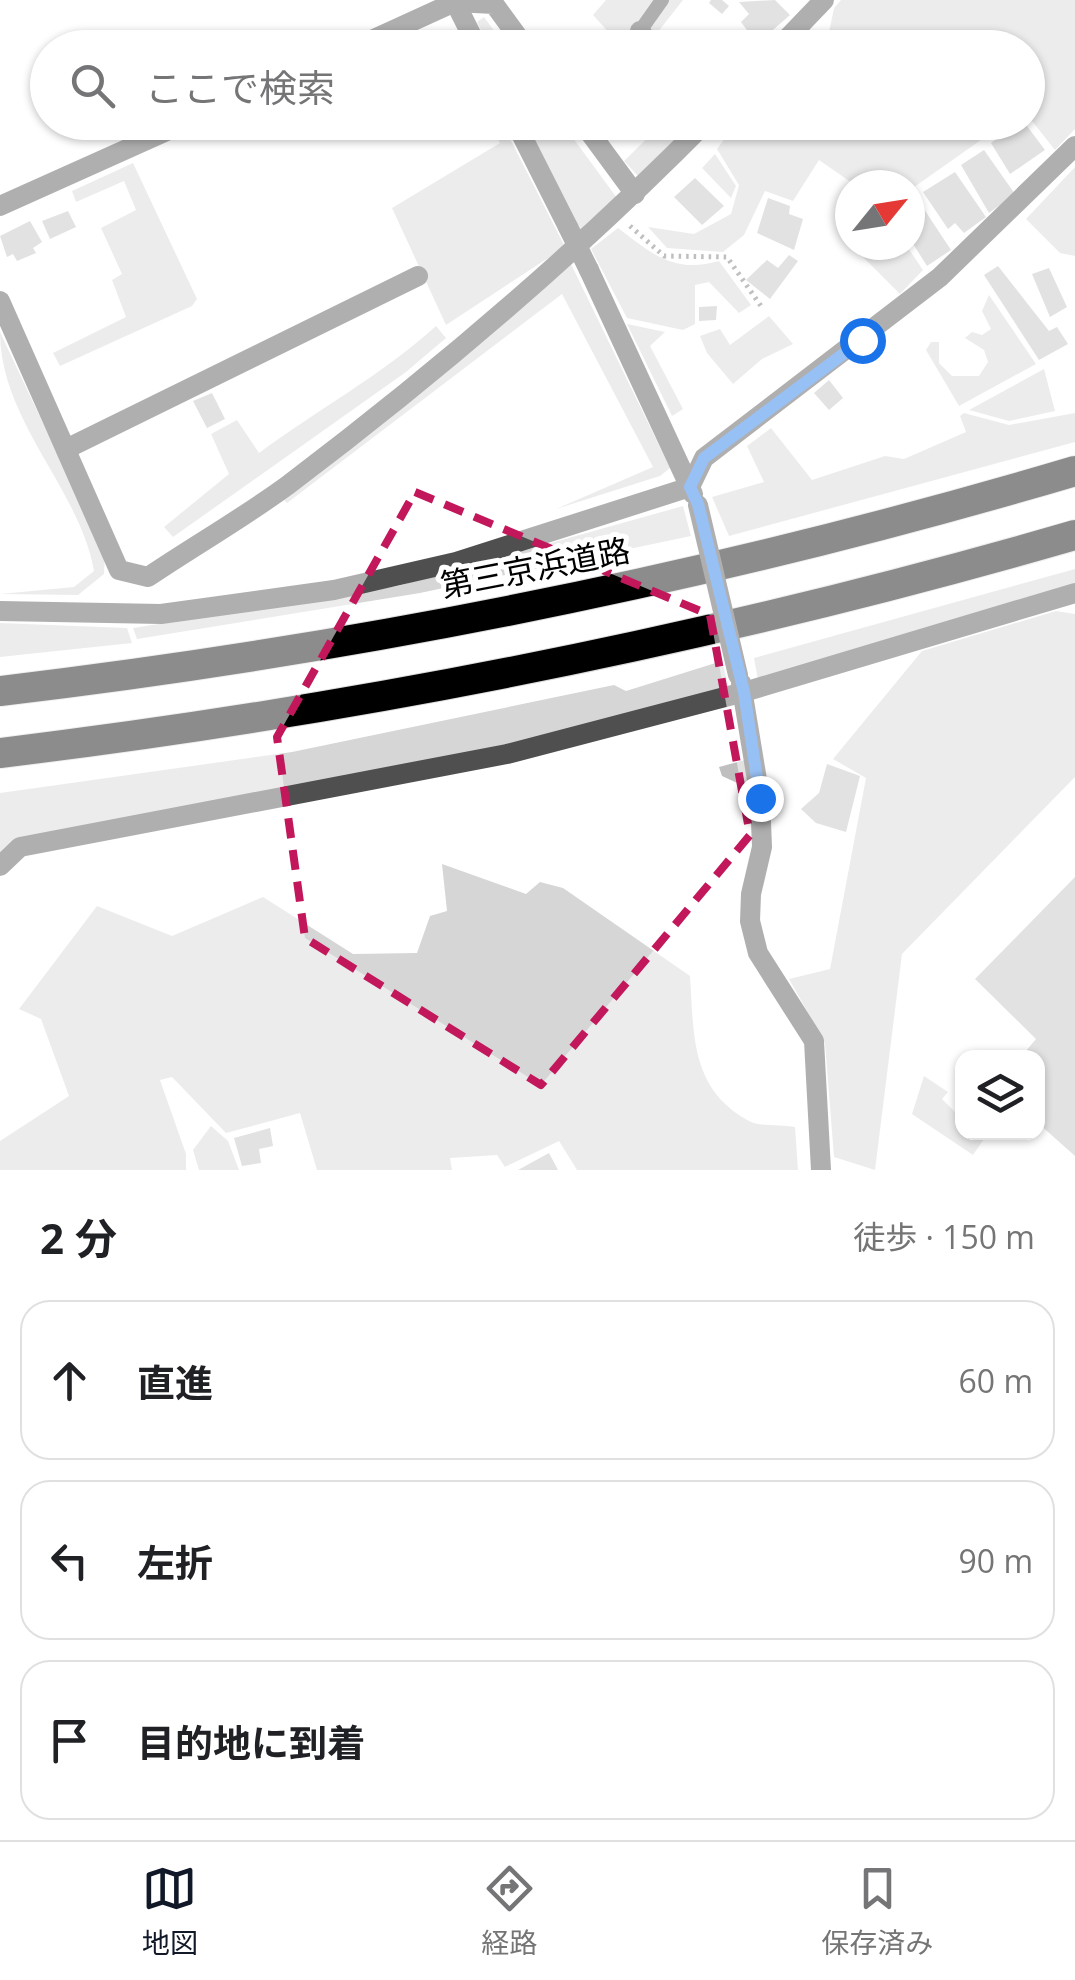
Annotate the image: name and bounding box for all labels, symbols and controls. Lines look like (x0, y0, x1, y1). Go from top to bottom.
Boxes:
search box (30, 30, 1045, 140)
icon: search (65, 58, 120, 113)
text: ここで検索 (145, 61, 335, 113)
north arrow (835, 170, 925, 260)
route start (840, 318, 886, 364)
street label: 第三京浜道路 (437, 528, 633, 606)
route end (738, 776, 784, 822)
map controls (955, 1050, 1045, 1140)
button: layers (955, 1050, 1045, 1140)
text: 2 分 (40, 1209, 117, 1266)
text: 徒歩 · 150 m (853, 1215, 1035, 1258)
icon: ahead (42, 1353, 97, 1408)
text: 直進 (137, 1356, 213, 1408)
text: 60 m (958, 1359, 1033, 1402)
icon: left (42, 1533, 97, 1588)
text: 左折 (137, 1536, 213, 1588)
text: 90 m (958, 1539, 1033, 1582)
icon: arrive (42, 1713, 97, 1768)
text: 目的地に到着 (137, 1716, 365, 1768)
tab: 地図 (142, 1861, 198, 1961)
tab: 経路 (481, 1861, 537, 1961)
tab: 保存済み (821, 1861, 933, 1961)

